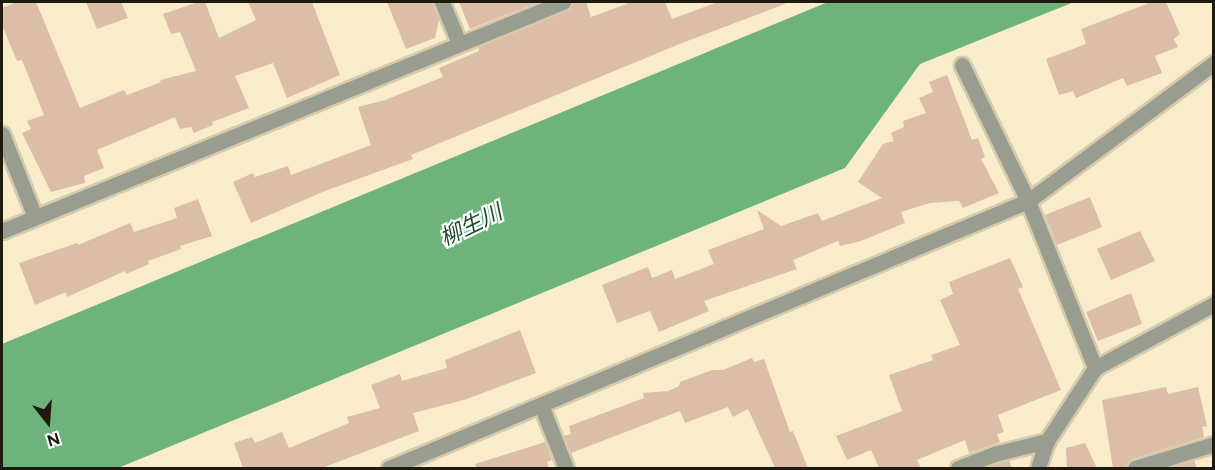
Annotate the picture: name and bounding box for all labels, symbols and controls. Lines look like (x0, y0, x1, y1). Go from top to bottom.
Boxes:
water label: 柳生川 (436, 199, 506, 251)
north arrow (18, 392, 78, 452)
text: N (45, 429, 62, 451)

